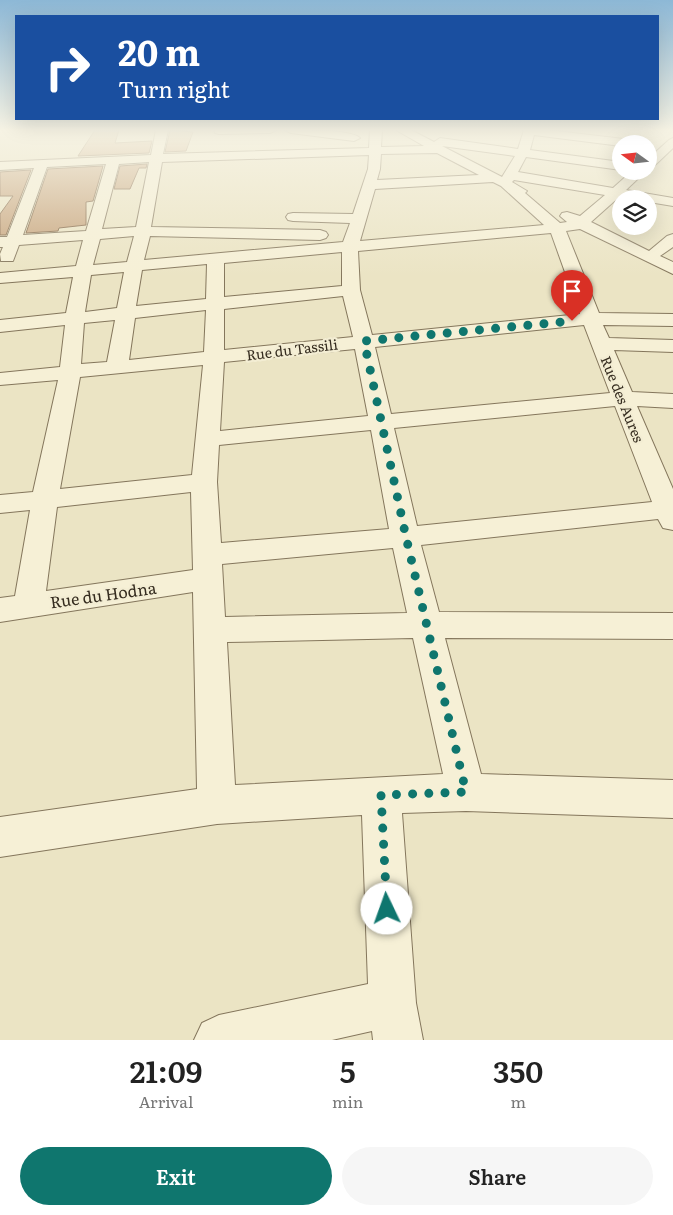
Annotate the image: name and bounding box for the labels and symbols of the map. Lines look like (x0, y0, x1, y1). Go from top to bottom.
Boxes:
north arrow (612, 135, 658, 180)
pin (551, 270, 593, 321)
street label: Rue du Tassili (245, 333, 339, 365)
street label: Rue des Aures (597, 353, 649, 445)
street label: Rue du Hodna (48, 575, 158, 613)
position arrow (360, 882, 412, 934)

